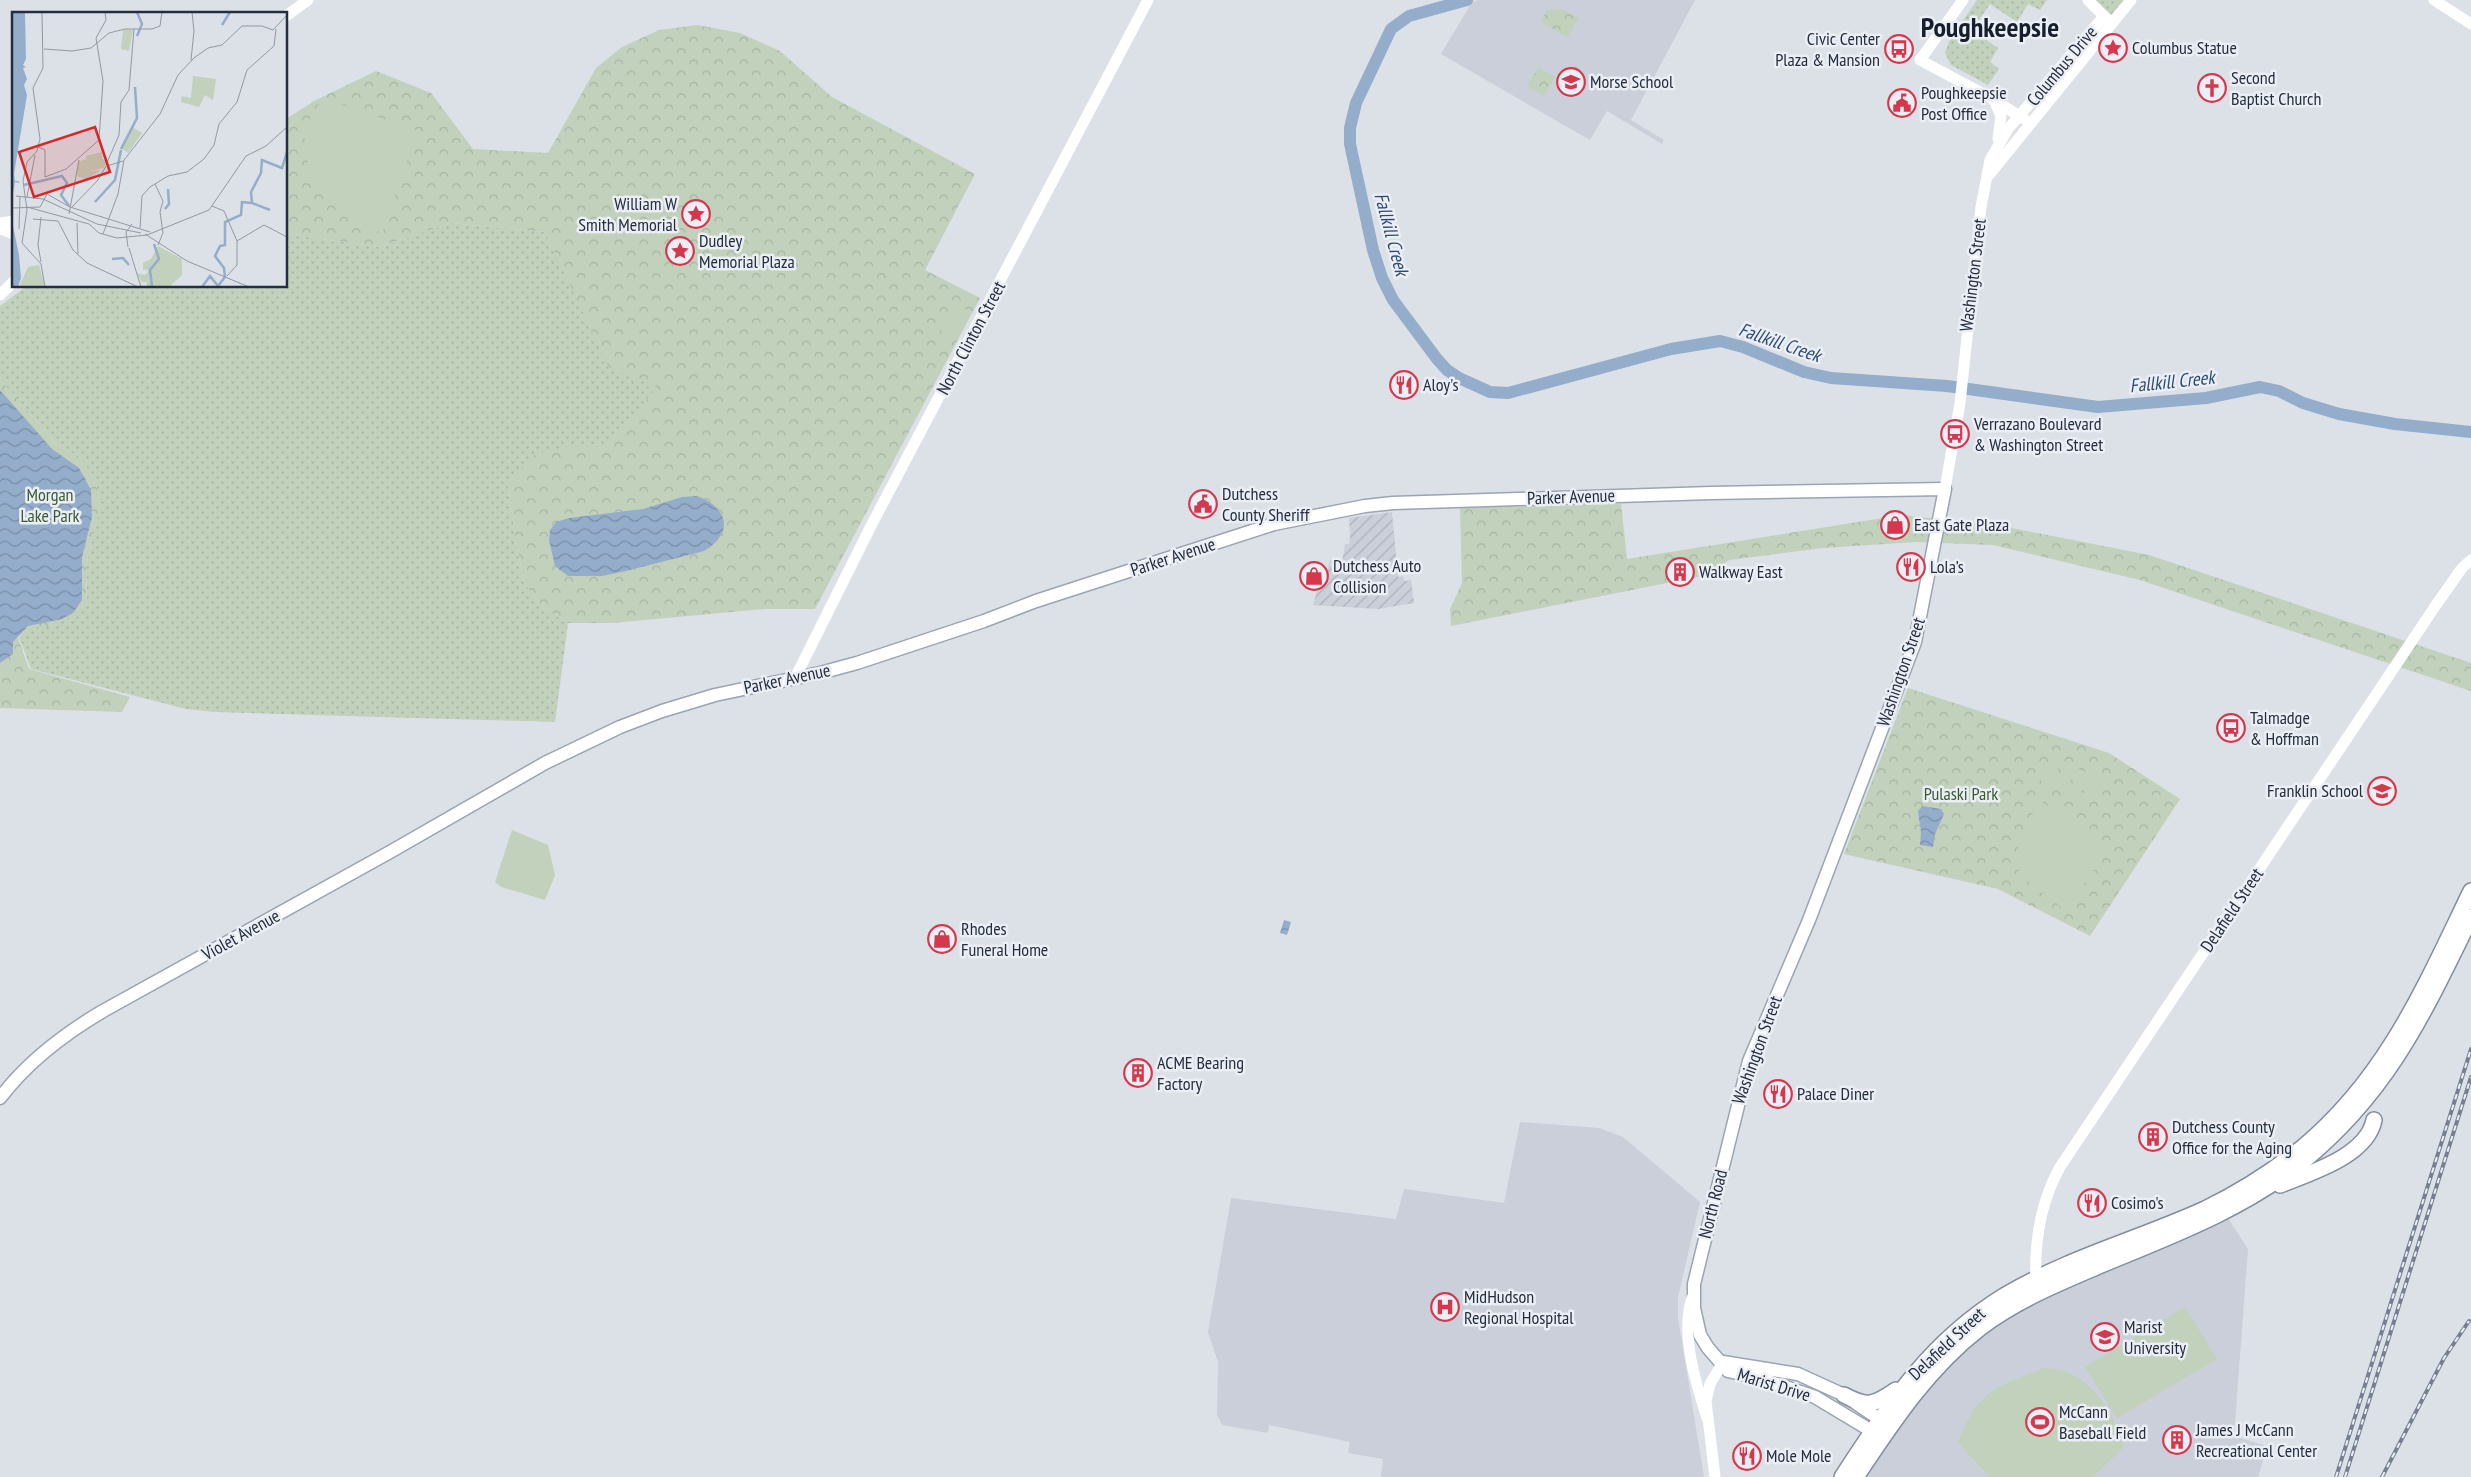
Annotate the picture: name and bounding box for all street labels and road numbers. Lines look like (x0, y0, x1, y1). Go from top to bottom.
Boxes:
street label: Columbus Drive (2021, 21, 2102, 110)
street label: Washington Street (1954, 217, 1991, 333)
street label: North Clinton Street (931, 277, 1010, 398)
street label: Parker Avenue (1527, 483, 1615, 510)
street label: Parker Avenue (1128, 532, 1218, 581)
street label: Washington Street (1871, 614, 1930, 729)
street label: Parker Avenue (742, 658, 832, 699)
street label: Delafield Street (2195, 863, 2268, 956)
street label: Violet Avenue (197, 904, 284, 966)
street label: Washington Street (1726, 992, 1787, 1107)
street label: North Road (1693, 1167, 1732, 1241)
street label: Delafield Street (1903, 1302, 1990, 1385)
street label: Marist Drive (1735, 1363, 1813, 1406)

